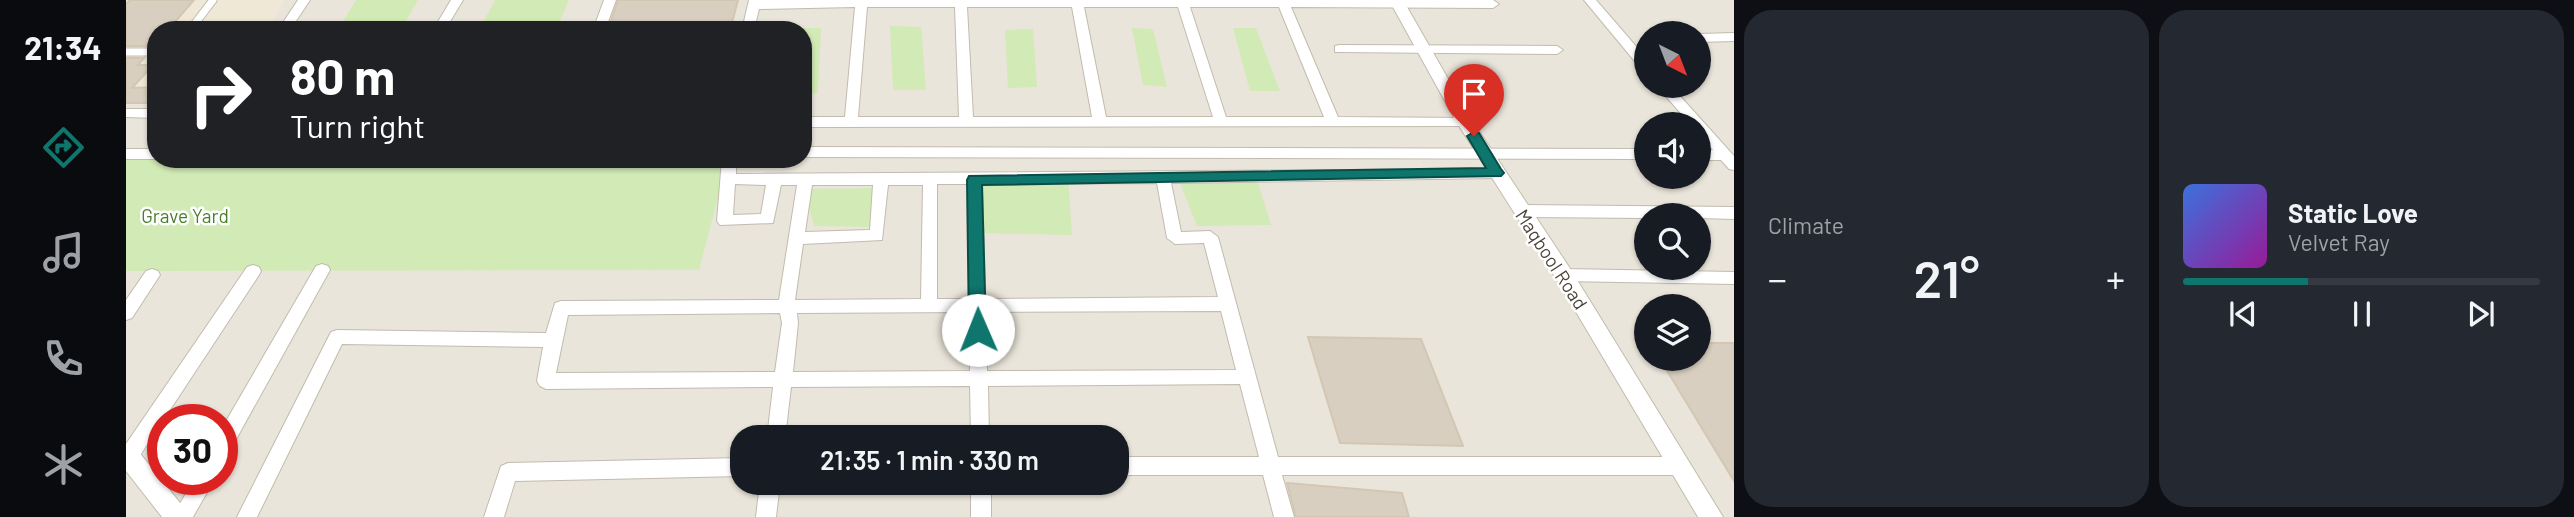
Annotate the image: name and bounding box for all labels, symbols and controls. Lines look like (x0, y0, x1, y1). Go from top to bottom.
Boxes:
north arrow (1634, 21, 1712, 98)
map controls (1634, 21, 1711, 371)
text: 21:34 (24, 28, 102, 66)
text: 80 m (290, 46, 395, 105)
icon: right (175, 49, 266, 140)
pin (1444, 64, 1504, 136)
icon: arrive (1455, 75, 1493, 113)
text: Turn right (290, 106, 425, 144)
button: sound (1634, 112, 1711, 189)
icon: directions (39, 123, 88, 172)
text: Static Love (2288, 197, 2418, 228)
button: search (1634, 203, 1711, 280)
park label: Grave Yard (141, 204, 229, 227)
street label: Maqbool Road (1511, 205, 1593, 313)
text: Climate (1768, 211, 1844, 239)
icon: music (39, 228, 88, 277)
text: Velvet Ray (2288, 228, 2390, 256)
text: 21° (1913, 246, 1980, 308)
text: − (1768, 255, 1787, 301)
text: + (2106, 255, 2125, 301)
position arrow (941, 293, 1015, 367)
button: layers (1634, 294, 1711, 371)
icon: previous (2224, 295, 2262, 333)
icon: pause (2343, 295, 2381, 333)
icon: next (2462, 295, 2500, 333)
icon: phone (39, 334, 88, 383)
speed limit sign: 30 (147, 404, 238, 495)
icon: climate (39, 440, 88, 489)
text: 21:35 · 1 min · 330 m (820, 444, 1039, 475)

